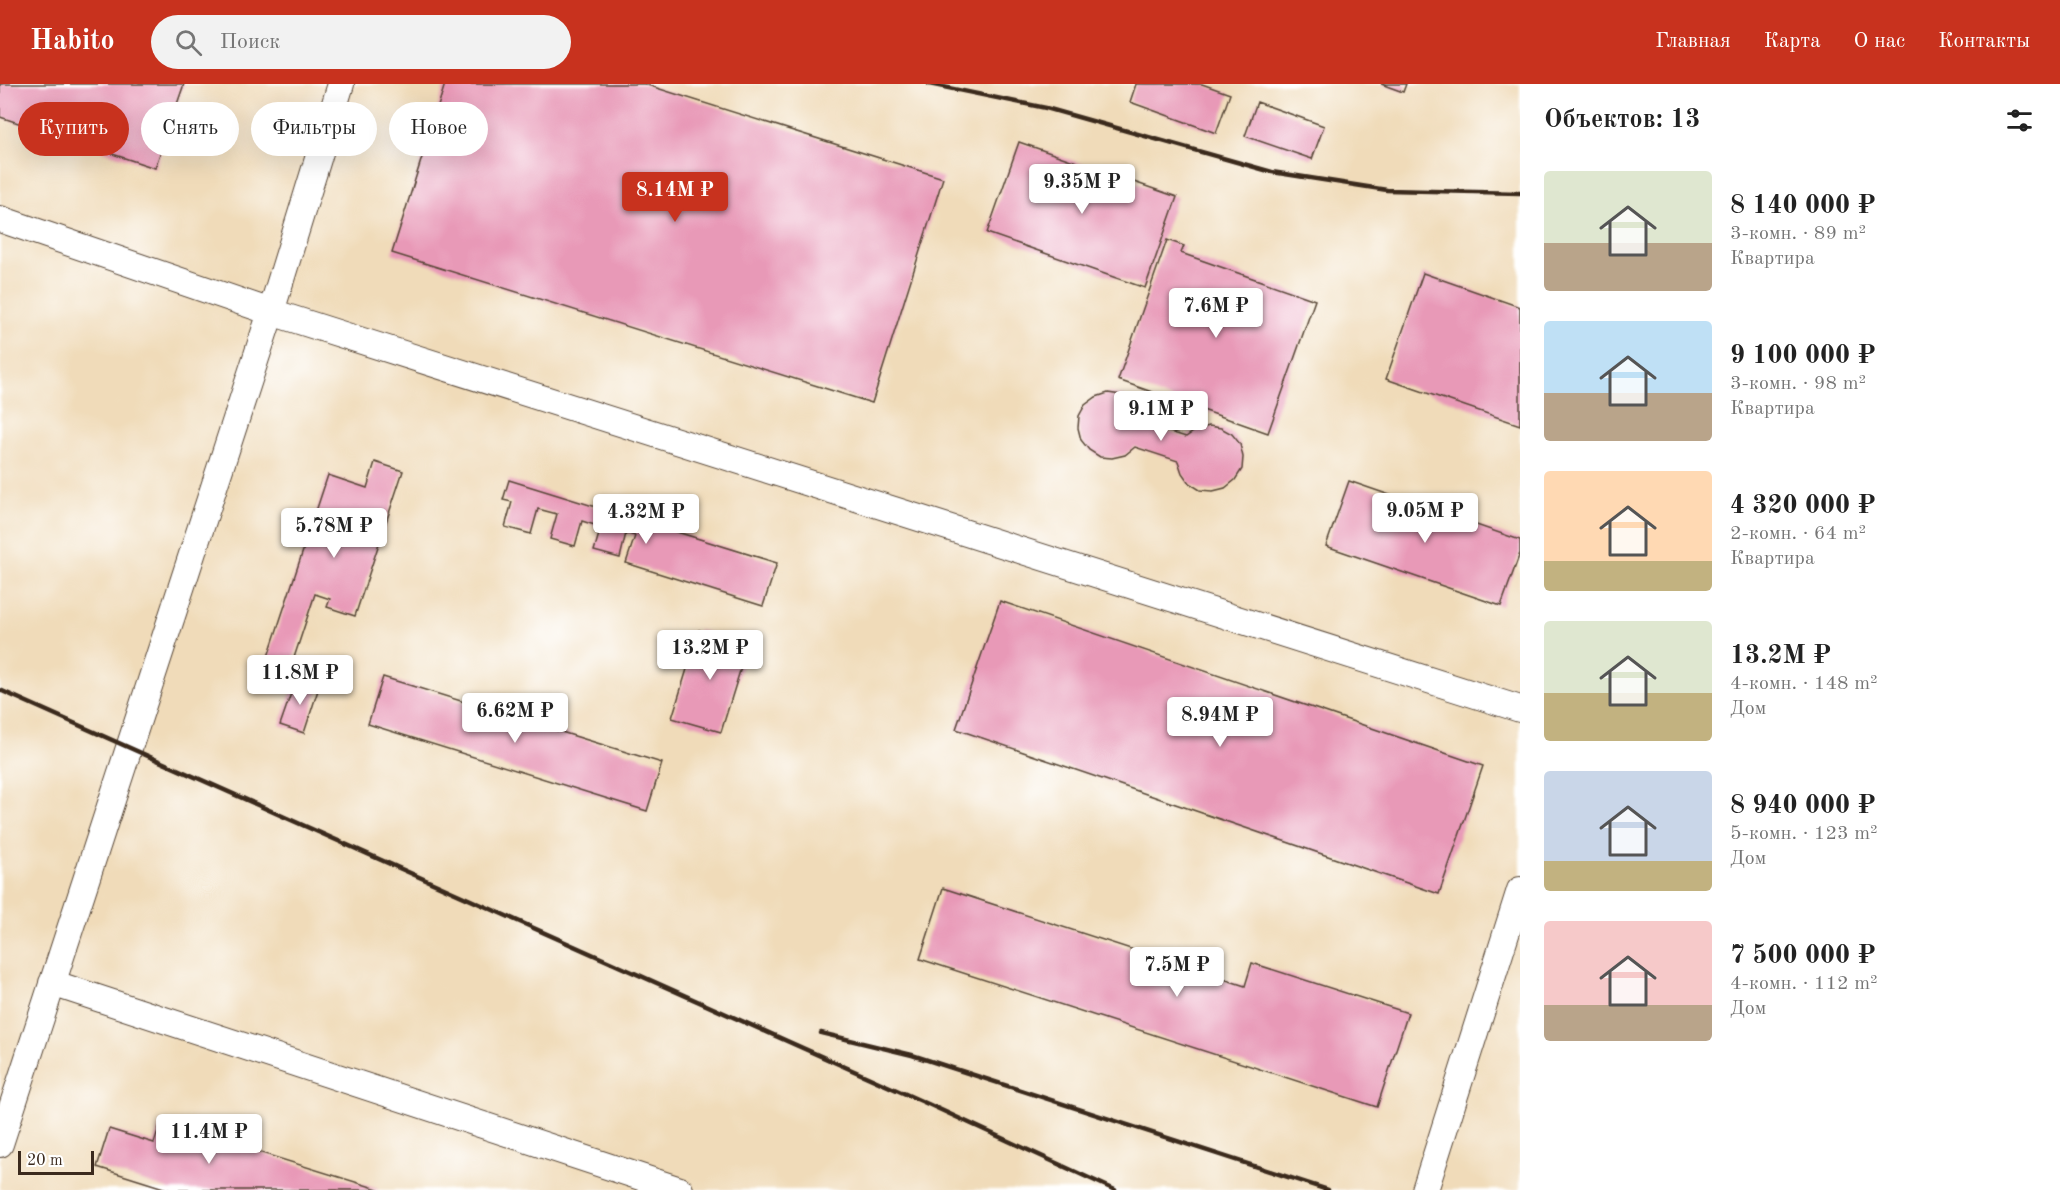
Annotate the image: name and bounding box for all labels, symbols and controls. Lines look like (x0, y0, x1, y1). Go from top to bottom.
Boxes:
search box (151, 15, 571, 69)
icon: search (172, 26, 205, 59)
text: Habito (30, 28, 115, 56)
text: Поиск (220, 31, 280, 53)
text: Главная (1655, 31, 1731, 52)
text: Карта (1764, 31, 1821, 52)
text: О нас (1854, 31, 1905, 52)
text: Контакты (1938, 31, 2030, 52)
chip: Купить (18, 102, 129, 156)
chip: Снять (141, 102, 239, 156)
chip: Фильтры (251, 102, 377, 156)
chip: Новое (389, 102, 488, 156)
icon: filters (2003, 104, 2036, 137)
text: Объектов: 13 (1544, 107, 1700, 133)
pin: 9.35M ₽ (1027, 164, 1137, 215)
pin: 8.14M ₽ (620, 172, 730, 223)
text: 9.35M ₽ (1043, 173, 1121, 193)
text: 8.14M ₽ (636, 181, 714, 201)
text: 8 140 000 ₽ (1730, 193, 1876, 219)
icon: home (1592, 195, 1664, 267)
text: 3-комн. · 89 m² (1730, 224, 1866, 244)
text: Квартира (1730, 249, 1815, 269)
pin: 7.6M ₽ (1167, 288, 1265, 339)
text: 7.6M ₽ (1183, 297, 1249, 317)
text: 9 100 000 ₽ (1730, 343, 1876, 369)
icon: home (1592, 345, 1664, 417)
text: 3-комн. · 98 m² (1730, 374, 1866, 394)
pin: 9.1M ₽ (1112, 391, 1210, 442)
text: Квартира (1730, 399, 1815, 419)
text: 9.1M ₽ (1128, 400, 1194, 420)
pin: 9.05M ₽ (1370, 493, 1480, 544)
text: 4 320 000 ₽ (1730, 493, 1876, 519)
pin: 4.32M ₽ (591, 494, 701, 545)
icon: home (1592, 495, 1664, 567)
text: 9.05M ₽ (1386, 502, 1464, 522)
text: 4.32M ₽ (607, 503, 685, 523)
pin: 5.78M ₽ (279, 508, 389, 559)
text: 5.78M ₽ (295, 517, 373, 537)
text: 2-комн. · 64 m² (1730, 524, 1866, 544)
text: Квартира (1730, 549, 1815, 569)
pin: 13.2M ₽ (655, 630, 765, 681)
text: 13.2M ₽ (671, 639, 749, 659)
text: 13.2M ₽ (1730, 643, 1831, 669)
icon: home (1592, 645, 1664, 717)
pin: 11.8M ₽ (245, 655, 355, 706)
text: 11.8M ₽ (261, 664, 339, 684)
text: 4-комн. · 148 m² (1730, 674, 1878, 694)
pin: 6.62M ₽ (460, 693, 570, 744)
pin: 8.94M ₽ (1165, 697, 1275, 748)
text: Дом (1730, 699, 1766, 719)
text: 6.62M ₽ (476, 702, 554, 722)
text: 8.94M ₽ (1181, 706, 1259, 726)
text: 8 940 000 ₽ (1730, 793, 1876, 819)
icon: home (1592, 795, 1664, 867)
text: 5-комн. · 123 m² (1730, 824, 1878, 844)
text: Дом (1730, 849, 1766, 869)
text: 7 500 000 ₽ (1730, 943, 1876, 969)
icon: home (1592, 945, 1664, 1017)
pin: 7.5M ₽ (1128, 947, 1226, 998)
text: 7.5M ₽ (1144, 956, 1210, 976)
text: 4-комн. · 112 m² (1730, 974, 1878, 994)
text: Дом (1730, 999, 1766, 1019)
pin: 11.4M ₽ (154, 1114, 264, 1165)
text: 11.4M ₽ (170, 1123, 248, 1143)
scale bar (18, 1148, 94, 1176)
text: 20 m (27, 1153, 63, 1169)

